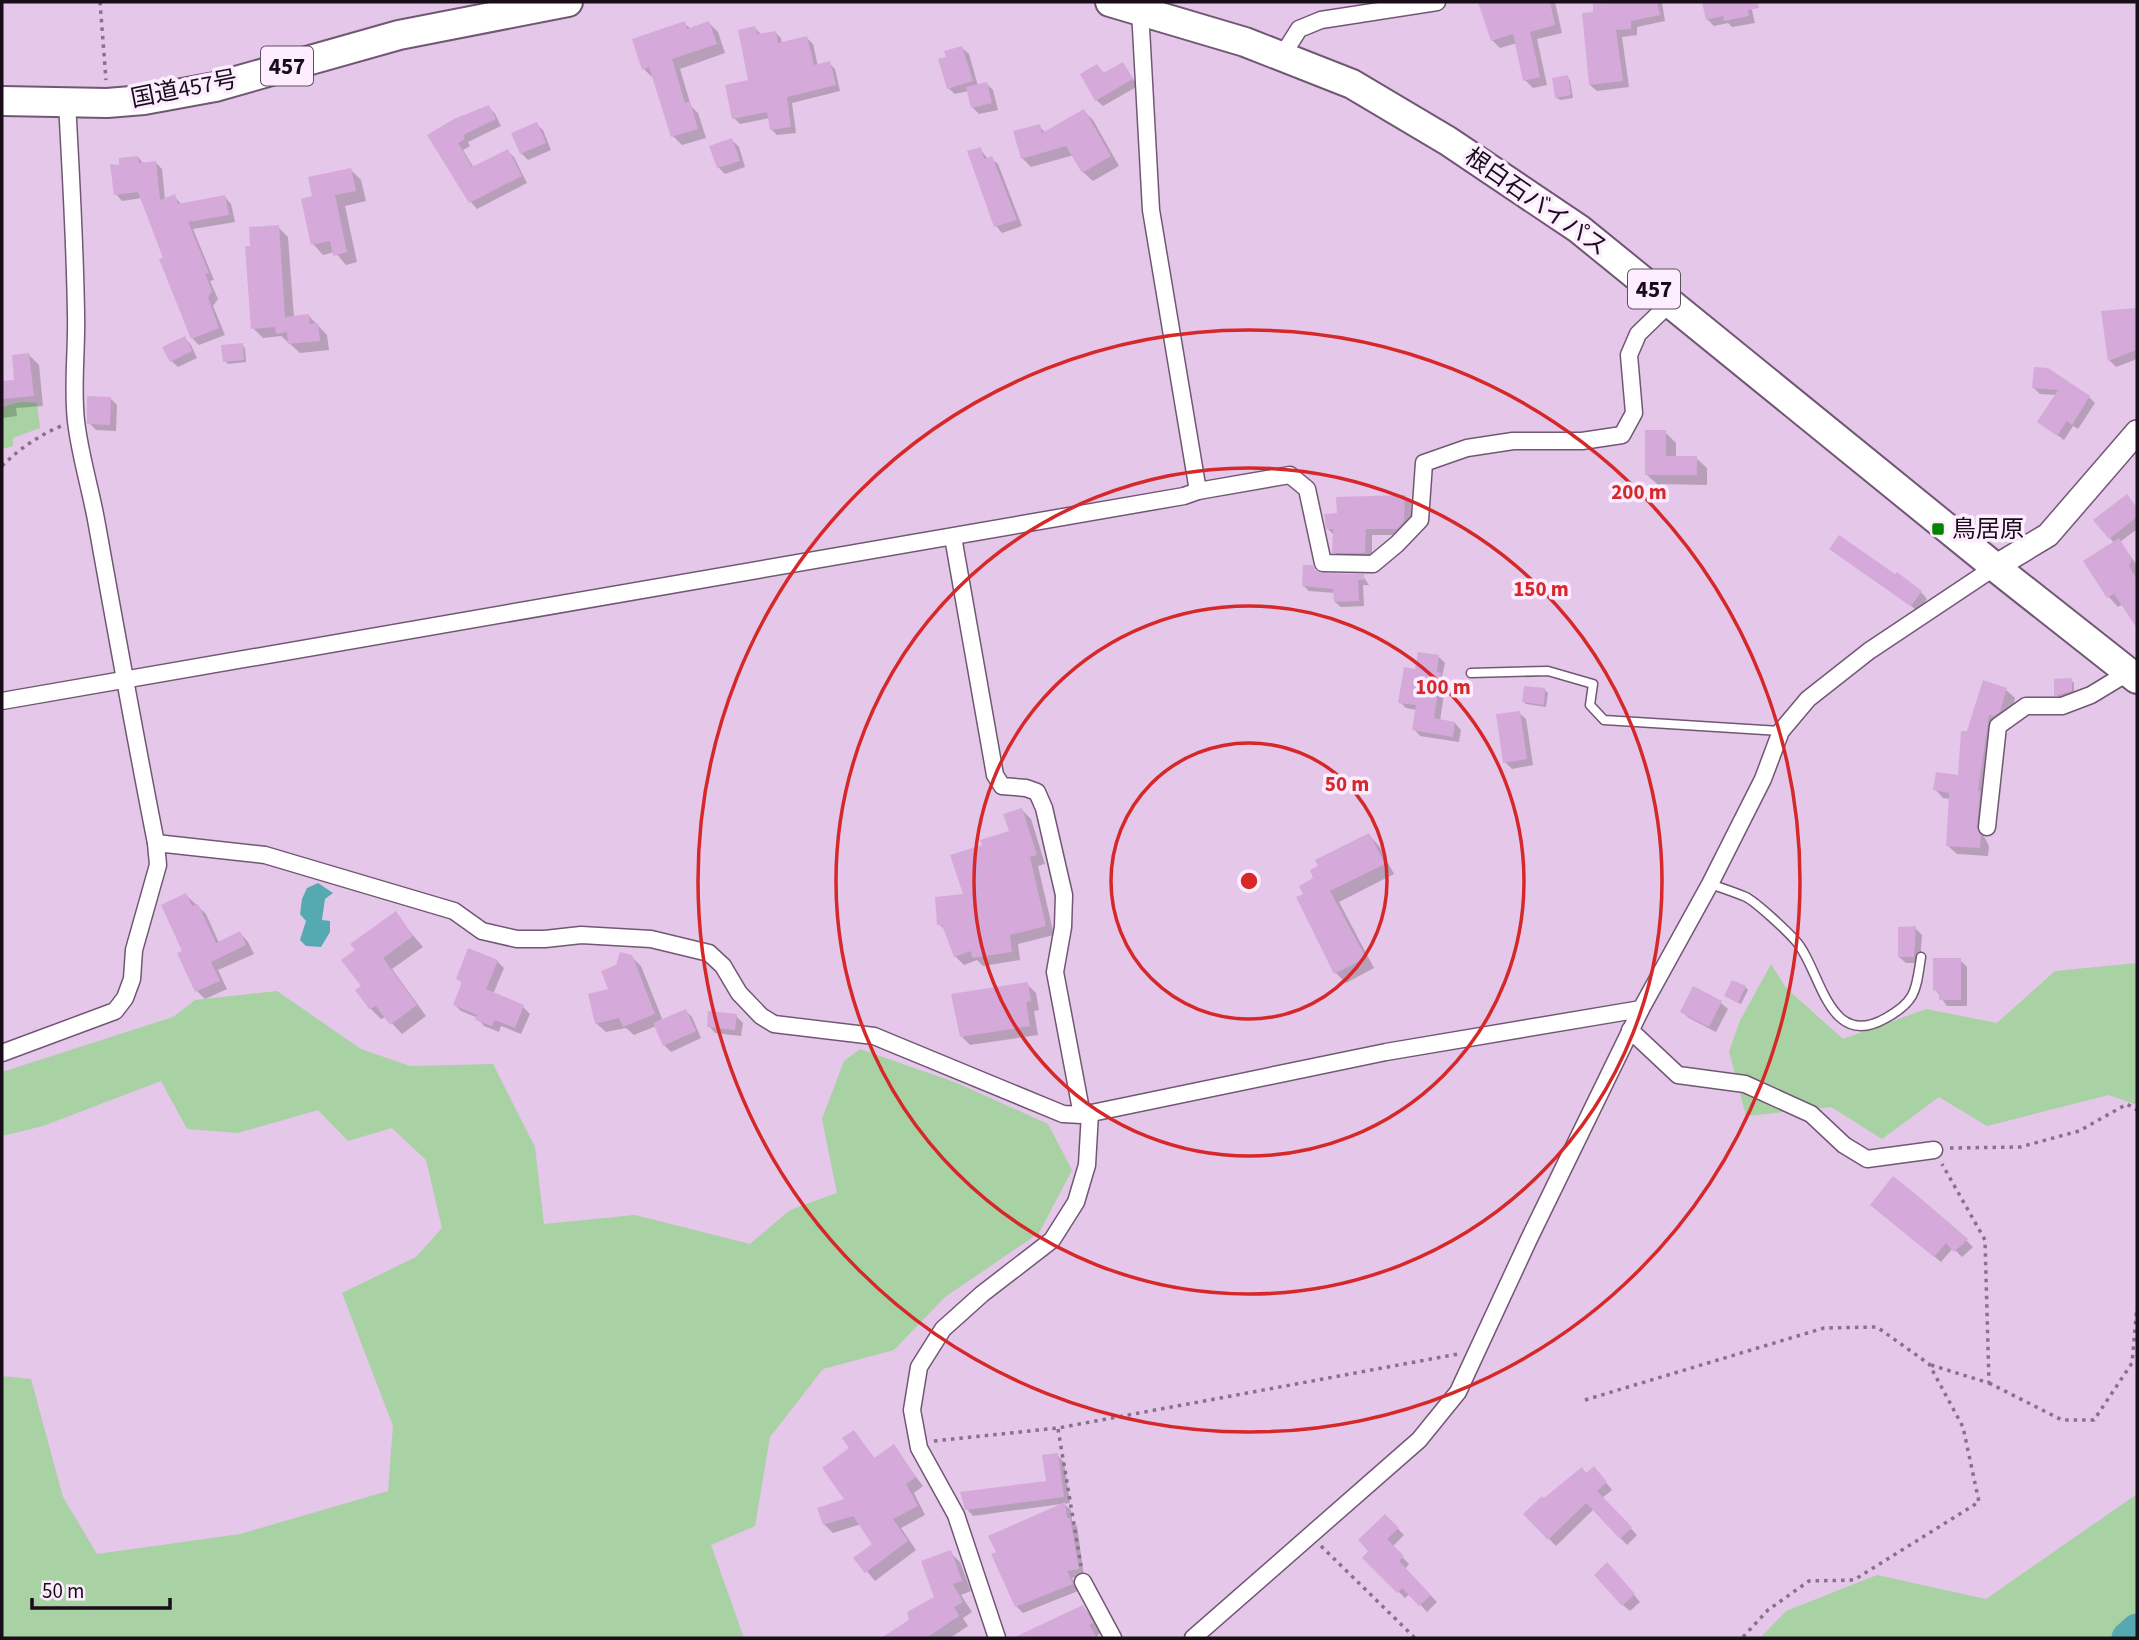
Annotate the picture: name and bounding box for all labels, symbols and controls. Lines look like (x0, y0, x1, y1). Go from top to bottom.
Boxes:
road number: 457 (261, 46, 313, 86)
street label: 国道457号 (128, 62, 240, 116)
street label: 根白石バイパス (1457, 140, 1615, 264)
road number: 457 (1628, 270, 1680, 308)
text: 200 m (1611, 477, 1667, 507)
place label: 鳥居原 (1952, 512, 2024, 547)
marker: 鳥居原 (1930, 521, 1946, 537)
text: 150 m (1513, 574, 1569, 604)
text: 100 m (1415, 672, 1471, 702)
text: 50 m (1325, 769, 1369, 799)
centre of rings (1237, 869, 1261, 893)
scale bar (32, 1566, 170, 1610)
text: 50 m (42, 1576, 84, 1606)

